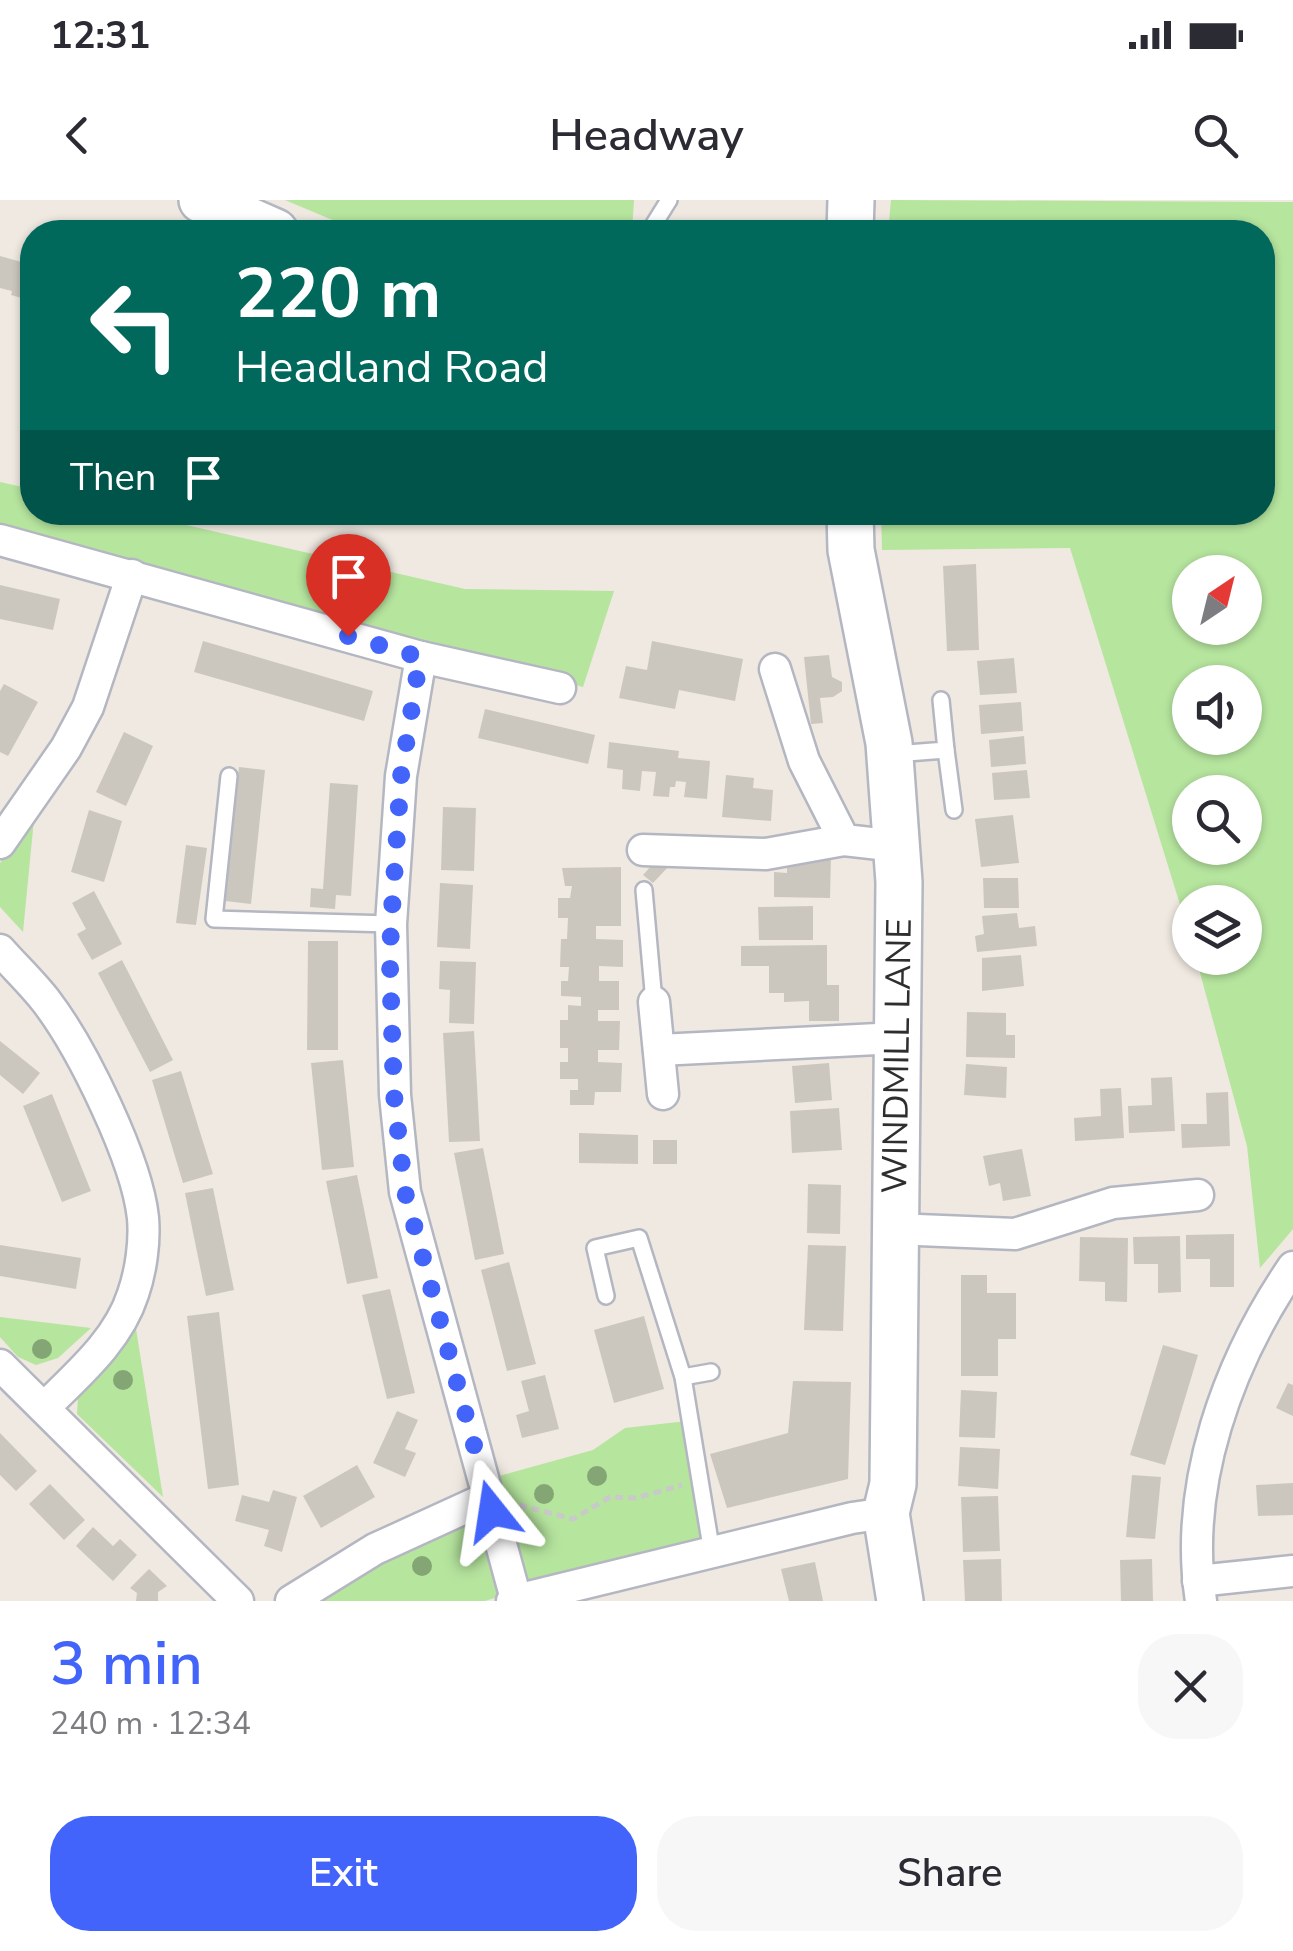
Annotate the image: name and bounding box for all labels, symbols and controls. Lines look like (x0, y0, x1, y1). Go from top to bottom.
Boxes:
text: 12:31 (50, 10, 151, 61)
text: Headway (549, 105, 744, 166)
icon: back (50, 108, 105, 163)
icon: search (1188, 108, 1243, 163)
text: 220 m (235, 246, 441, 342)
icon: left (70, 260, 200, 390)
text: Headland Road (235, 337, 549, 398)
icon: arrive (176, 450, 231, 505)
text: Then (70, 452, 156, 503)
pin (306, 534, 391, 637)
icon: arrive (321, 549, 376, 604)
north arrow (1172, 555, 1262, 645)
map controls (1172, 555, 1262, 975)
button: sound (1172, 665, 1262, 755)
button: search (1172, 775, 1262, 865)
button: layers (1172, 885, 1262, 975)
street label: WINDMILL LANE (871, 918, 923, 1194)
position arrow (440, 1459, 544, 1563)
text: 3 min (50, 1623, 203, 1705)
button: close (1138, 1634, 1243, 1739)
text: 240 m · 12:34 (50, 1702, 251, 1745)
button: Exit (50, 1816, 637, 1931)
button: Share (657, 1816, 1243, 1931)

